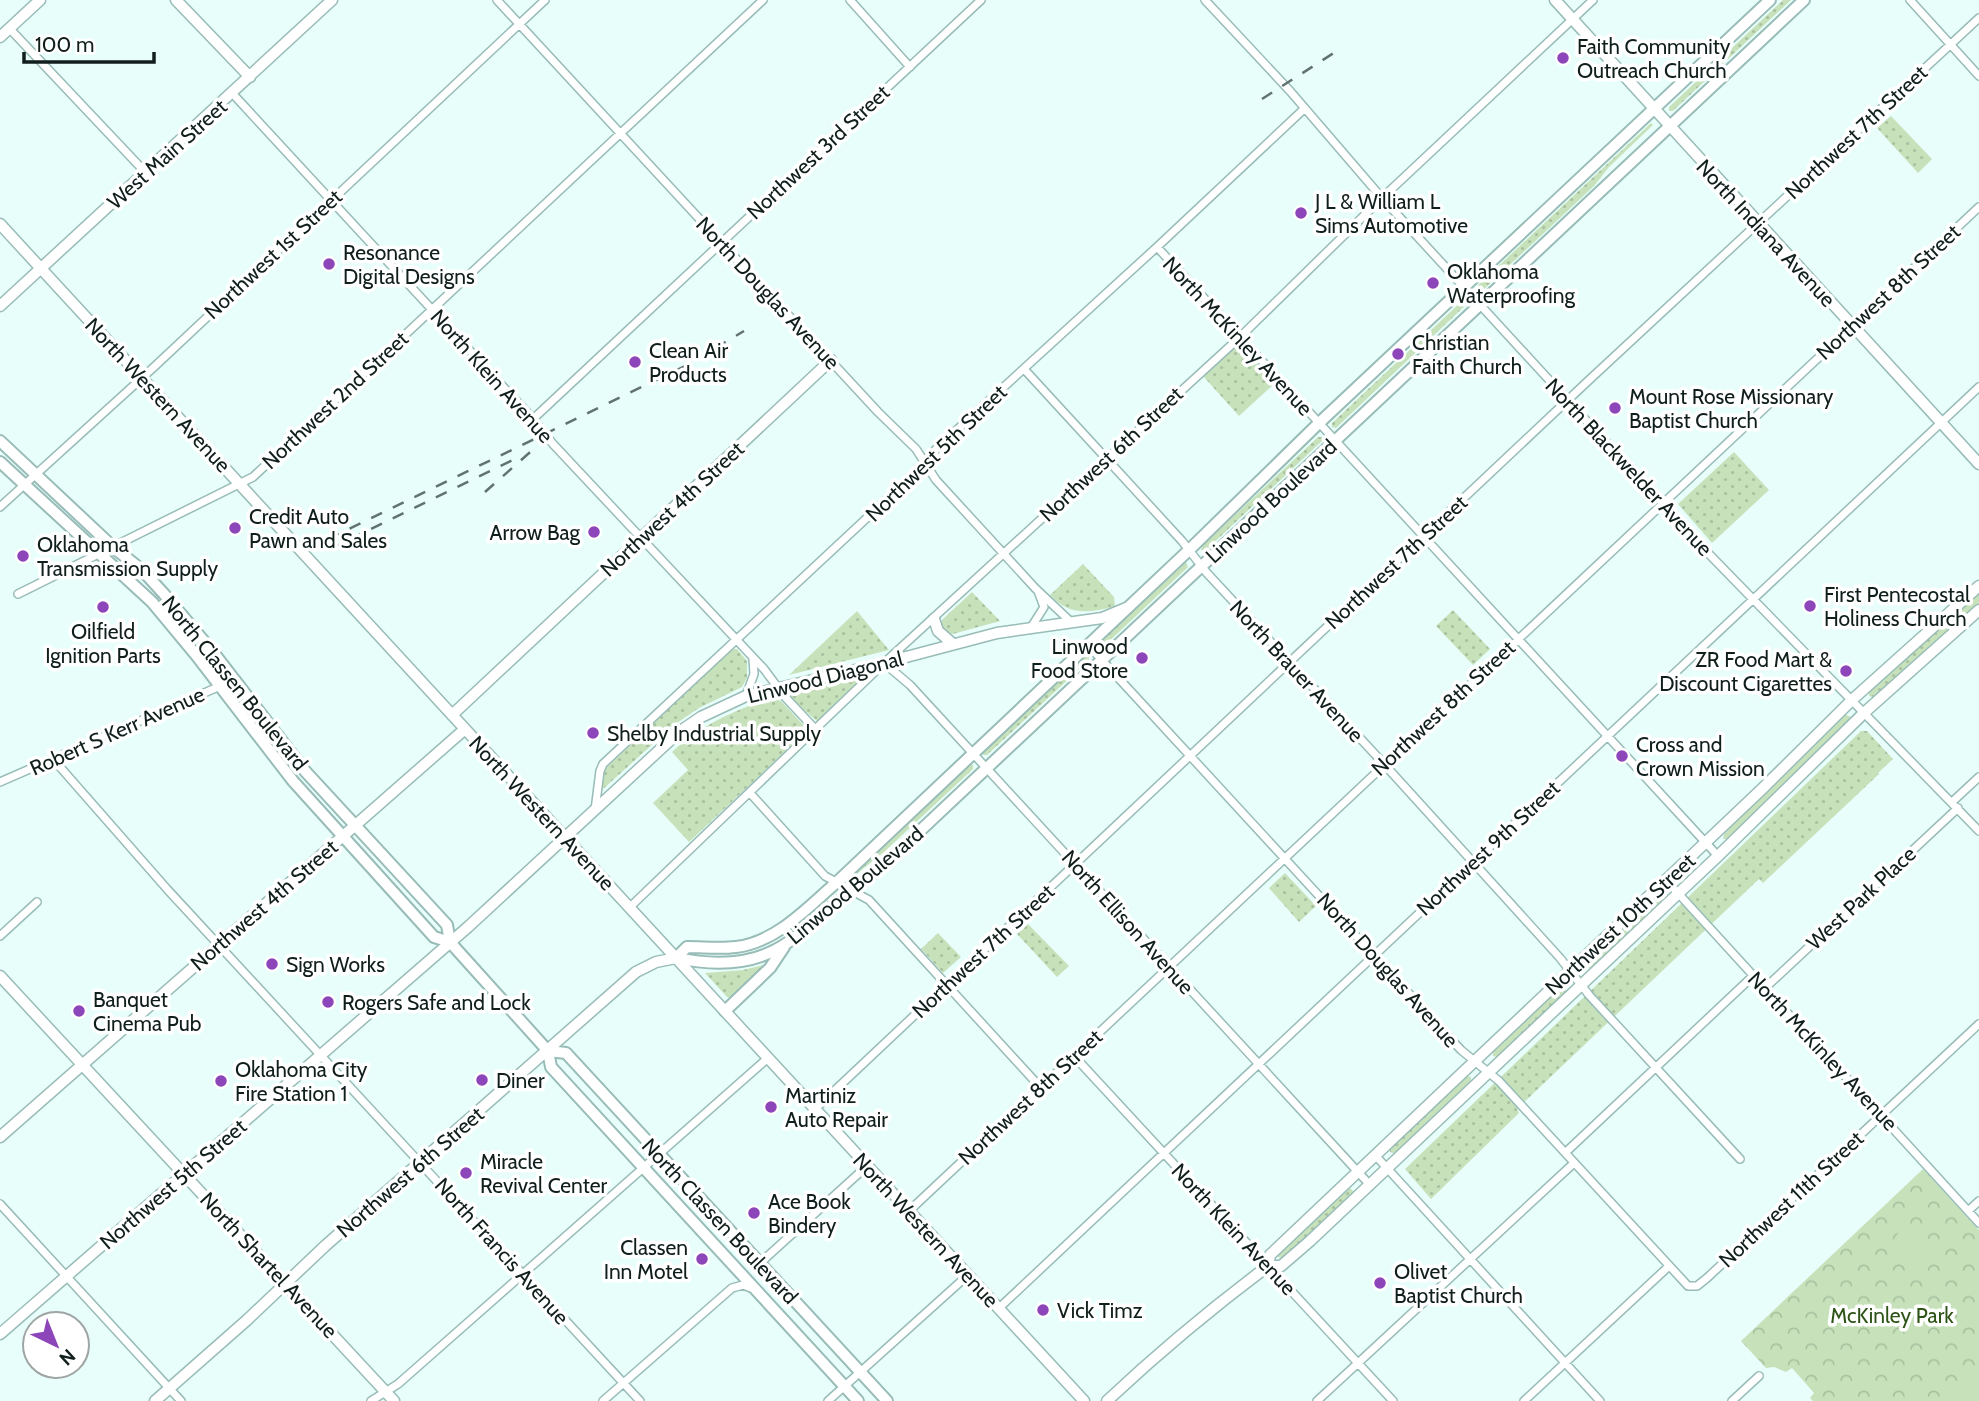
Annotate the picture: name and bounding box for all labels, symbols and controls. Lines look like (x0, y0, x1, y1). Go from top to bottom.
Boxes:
scale bar (24, 21, 154, 65)
text: 100 m (35, 32, 94, 57)
place label: Faith Community Outreach Church (1577, 34, 1731, 83)
marker: Faith Community Outreach Church (1555, 50, 1571, 66)
street label: Northwest 7th Street (1780, 60, 1932, 204)
street label: Northwest 3rd Street (742, 80, 894, 224)
street label: West Main Street (102, 94, 232, 214)
street label: North Indiana Avenue (1691, 154, 1841, 312)
street label: Northwest 1st Street (199, 184, 347, 324)
place label: J L & William L Sims Automotive (1314, 189, 1468, 238)
marker: J L & William L Sims Automotive (1293, 205, 1309, 221)
street label: North Douglas Avenue (691, 212, 845, 374)
street label: Northwest 8th Street (1811, 219, 1965, 365)
place label: Resonance Digital Designs (343, 240, 475, 289)
street label: North McKinley Avenue (1158, 251, 1318, 421)
marker: Resonance Digital Designs (321, 256, 337, 272)
place label: Oklahoma Waterproofing (1447, 259, 1575, 308)
marker: Oklahoma Waterproofing (1425, 275, 1441, 291)
street label: North Klein Avenue (426, 304, 559, 448)
street label: North Western Avenue (80, 313, 236, 477)
street label: Northwest 2nd Street (257, 326, 413, 474)
place label: Christian Faith Church (1412, 330, 1522, 379)
place label: Clean Air Products (649, 338, 728, 387)
marker: Christian Faith Church (1390, 346, 1406, 362)
marker: Clean Air Products (627, 354, 643, 370)
street label: North Blackwelder Avenue (1540, 373, 1718, 561)
street label: Northwest 5th Street (860, 379, 1012, 527)
street label: Northwest 6th Street (1034, 381, 1188, 527)
place label: Mount Rose Missionary Baptist Church (1629, 384, 1834, 433)
marker: Mount Rose Missionary Baptist Church (1607, 400, 1623, 416)
street label: Linwood Boulevard (1200, 434, 1342, 568)
street label: Northwest 4th Street (595, 436, 749, 582)
street label: Northwest 7th Street (1320, 490, 1472, 634)
place label: Credit Auto Pawn and Sales (249, 504, 387, 553)
marker: Credit Auto Pawn and Sales (227, 520, 243, 536)
place label: Arrow Bag (490, 520, 581, 545)
marker: Arrow Bag (586, 524, 602, 540)
place label: Oklahoma Transmission Supply (37, 532, 218, 581)
marker: Oklahoma Transmission Supply (15, 548, 31, 564)
place label: First Pentecostal Holiness Church (1824, 582, 1970, 631)
street label: North Classen Boulevard (157, 591, 313, 775)
street label: North Brauer Avenue (1225, 595, 1369, 747)
marker: First Pentecostal Holiness Church (1802, 598, 1818, 614)
marker: Oilfield Ignition Parts (95, 599, 111, 615)
place label: Oilfield Ignition Parts (45, 619, 161, 668)
place label: Linwood Food Store (1031, 634, 1128, 683)
street label: Northwest 8th Street (1366, 635, 1520, 781)
street label: Linwood Diagonal (745, 646, 905, 708)
place label: ZR Food Mart & Discount Cigarettes (1659, 647, 1832, 696)
marker: Linwood Food Store (1134, 650, 1150, 666)
marker: ZR Food Mart & Discount Cigarettes (1838, 663, 1854, 679)
street label: Robert S Kerr Avenue (26, 681, 208, 781)
place label: Shelby Industrial Supply (607, 721, 822, 746)
marker: Shelby Industrial Supply (585, 725, 601, 741)
street label: North Western Avenue (464, 731, 620, 895)
place label: Cross and Crown Mission (1636, 732, 1765, 781)
marker: Cross and Crown Mission (1614, 748, 1630, 764)
street label: Northwest 9th Street (1411, 775, 1565, 921)
street label: Linwood Boulevard (782, 821, 928, 949)
street label: Northwest 4th Street (185, 834, 343, 976)
street label: West Park Place (1801, 841, 1921, 955)
street label: North Ellison Avenue (1057, 845, 1199, 999)
street label: Northwest 10th Street (1540, 848, 1700, 1000)
street label: Northwest 7th Street (907, 879, 1059, 1023)
street label: North Douglas Avenue (1312, 888, 1464, 1053)
place label: Sign Works (286, 952, 385, 977)
marker: Sign Works (264, 956, 280, 972)
street label: North McKinley Avenue (1743, 966, 1903, 1136)
place label: Banquet Cinema Pub (93, 987, 201, 1036)
place label: Rogers Safe and Lock (342, 990, 531, 1015)
marker: Rogers Safe and Lock (320, 994, 336, 1010)
marker: Banquet Cinema Pub (71, 1003, 87, 1019)
street label: Northwest 8th Street (953, 1024, 1107, 1170)
place label: Oklahoma City Fire Station 1 (235, 1057, 368, 1106)
place label: Diner (496, 1068, 545, 1093)
marker: Diner (474, 1072, 490, 1088)
marker: Oklahoma City Fire Station 1 (213, 1073, 229, 1089)
place label: Martiniz Auto Repair (785, 1083, 888, 1132)
marker: Martiniz Auto Repair (763, 1099, 779, 1115)
street label: Northwest 6th Street (331, 1101, 489, 1243)
street label: Northwest 5th Street (95, 1114, 251, 1254)
street label: Northwest 11th Street (1714, 1126, 1868, 1272)
street label: North Classen Boulevard (637, 1133, 803, 1309)
street label: North Western Avenue (848, 1148, 1004, 1312)
place label: Miracle Revival Center (480, 1149, 607, 1198)
street label: North Klein Avenue (1167, 1158, 1302, 1300)
marker: Miracle Revival Center (458, 1165, 474, 1181)
street label: North Francis Avenue (430, 1173, 574, 1329)
street label: North Shartel Avenue (195, 1187, 343, 1343)
place label: Ace Book Bindery (768, 1189, 851, 1238)
marker: Ace Book Bindery (746, 1205, 762, 1221)
place label: Classen Inn Motel (604, 1235, 688, 1284)
marker: Classen Inn Motel (694, 1251, 710, 1267)
place label: Olivet Baptist Church (1394, 1259, 1523, 1308)
marker: Olivet Baptist Church (1372, 1275, 1388, 1291)
place label: Vick Timz (1057, 1298, 1143, 1323)
marker: Vick Timz (1035, 1302, 1051, 1318)
park label: McKinley Park (1830, 1303, 1954, 1328)
north arrow (21, 1310, 91, 1380)
text: N (54, 1344, 80, 1370)

